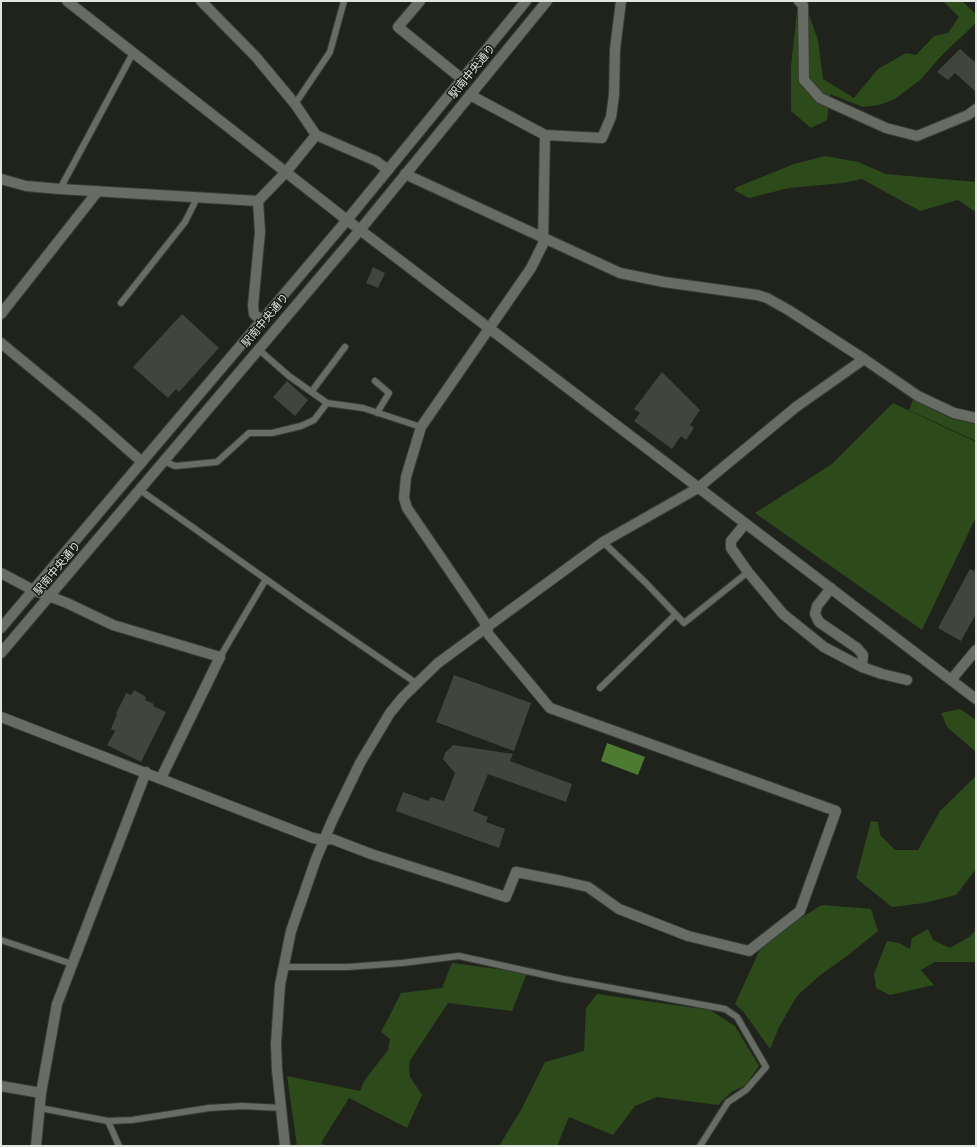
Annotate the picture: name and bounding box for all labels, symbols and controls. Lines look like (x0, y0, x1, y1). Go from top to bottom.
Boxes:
street label: 駅南中央通り (447, 42, 499, 102)
street label: 駅南中央通り (240, 291, 292, 351)
street label: 駅南中央通り (32, 539, 84, 599)

